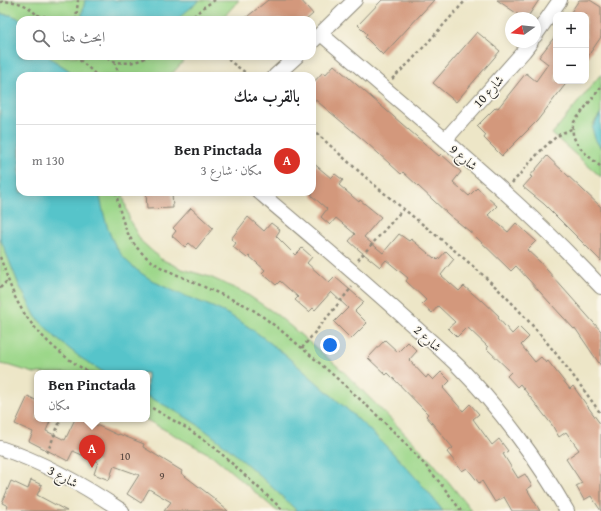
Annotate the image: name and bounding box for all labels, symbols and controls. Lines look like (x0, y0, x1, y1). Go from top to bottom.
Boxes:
north arrow (505, 12, 541, 48)
map controls (553, 12, 589, 84)
button: + (553, 12, 589, 48)
search box (16, 16, 316, 60)
text: ابحث هنا (62, 26, 105, 47)
icon: search (30, 27, 52, 49)
button: − (553, 48, 589, 84)
street label: شارع 10 (469, 71, 510, 113)
text: بالقرب منك (233, 83, 300, 108)
text: Ben Pinctada (174, 139, 262, 160)
street label: شارع 9 (444, 140, 482, 176)
text: 130 m (32, 151, 64, 170)
text: A (283, 151, 291, 170)
text: مكان · شارع 3 (201, 161, 262, 180)
street label: شارع 2 (408, 321, 446, 358)
your location (320, 335, 340, 355)
popup (34, 370, 150, 422)
text: Ben Pinctada (48, 374, 136, 395)
text: مكان (48, 396, 70, 415)
pin: A (79, 435, 105, 468)
house number: 10 (120, 448, 130, 464)
street label: شارع 3 (43, 461, 81, 494)
house number: 9 (159, 468, 165, 484)

